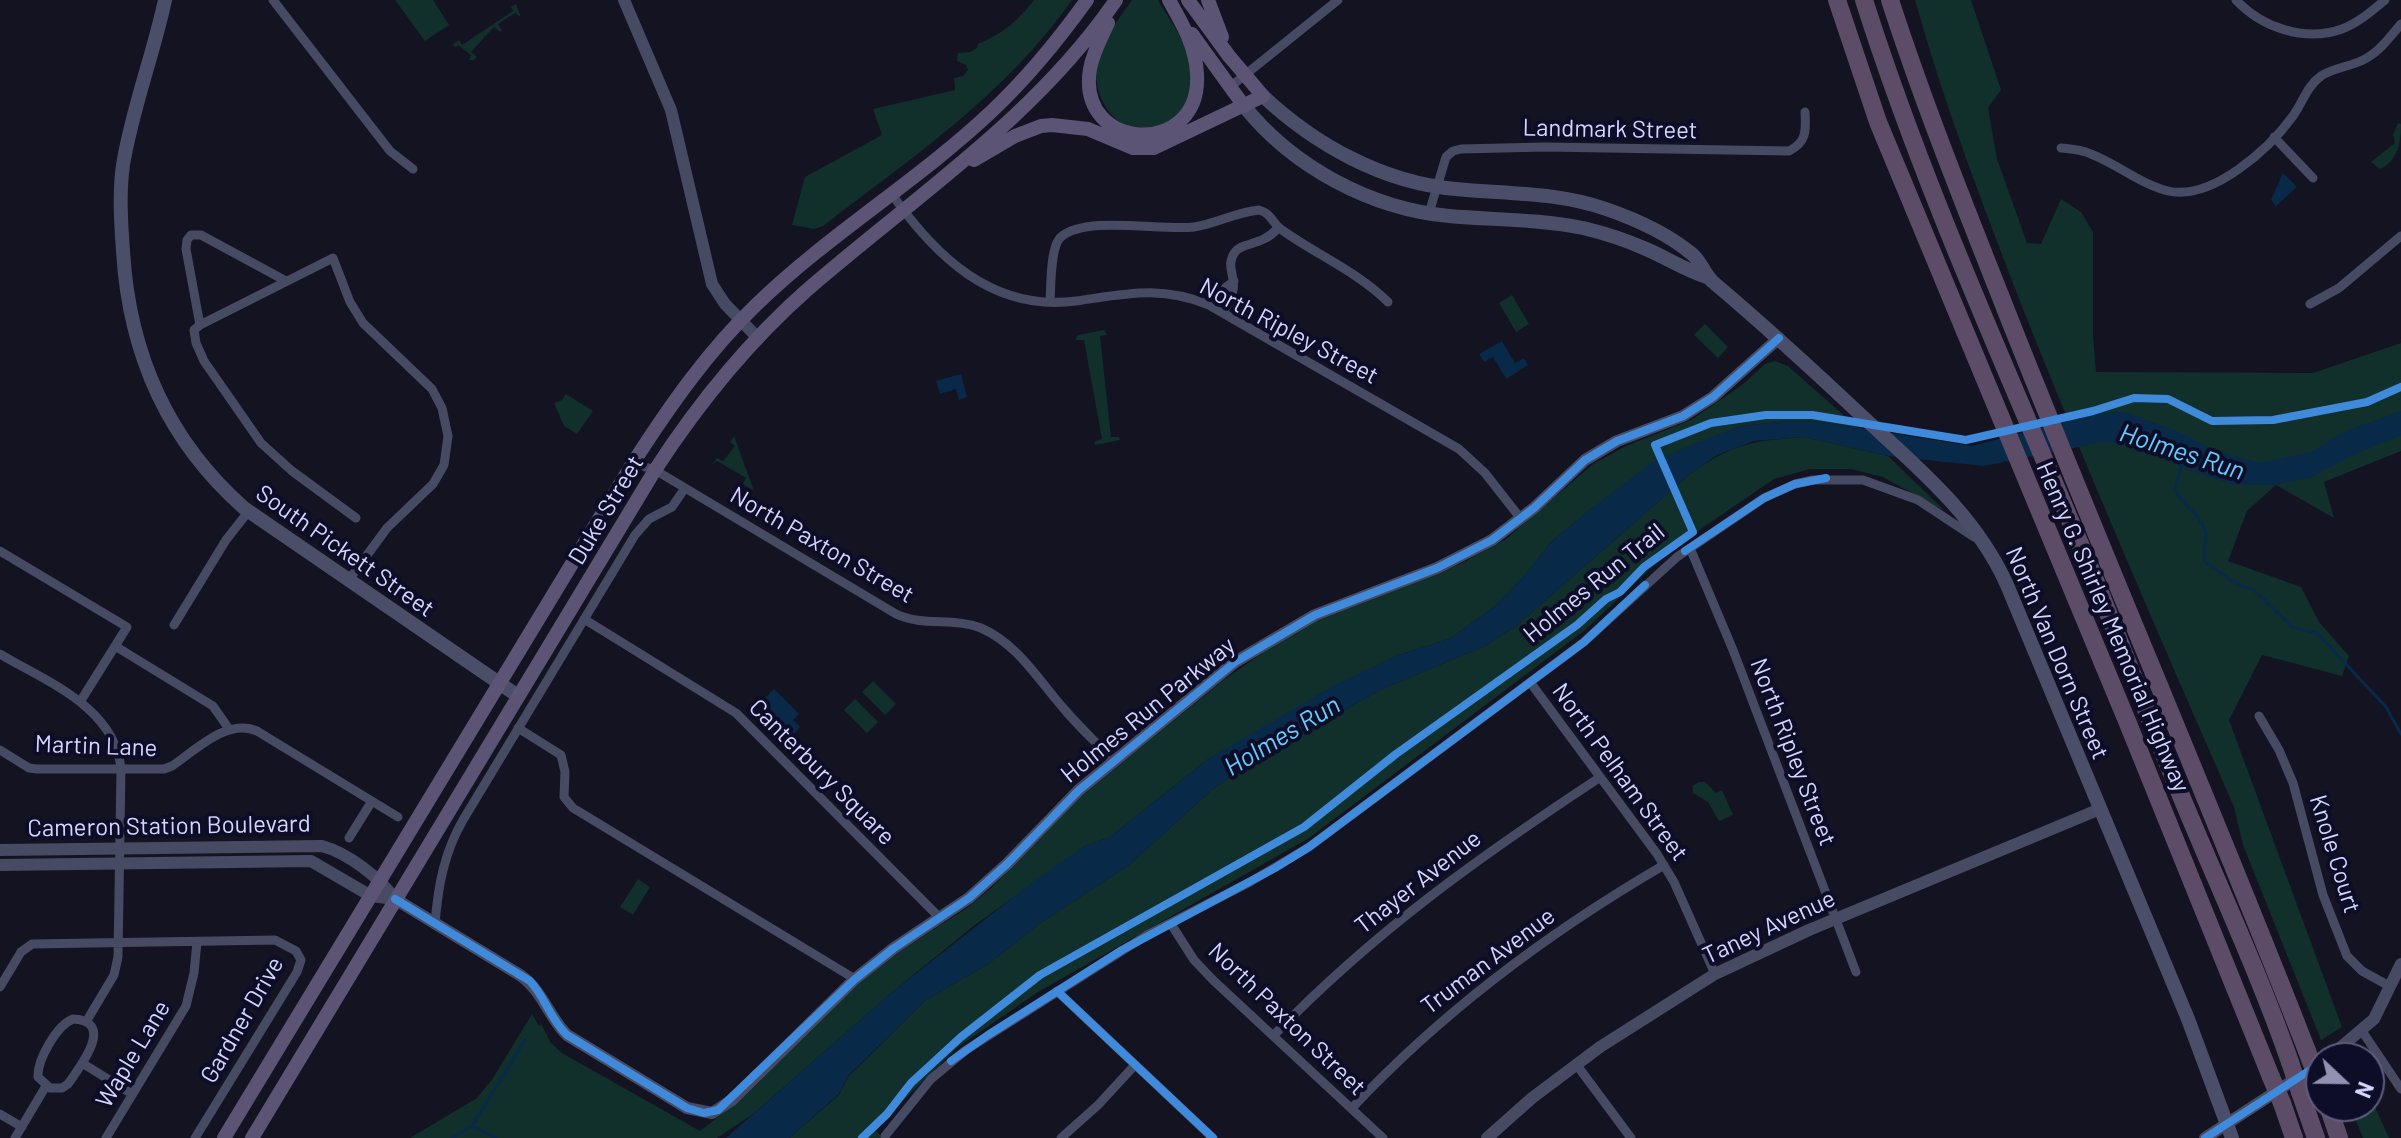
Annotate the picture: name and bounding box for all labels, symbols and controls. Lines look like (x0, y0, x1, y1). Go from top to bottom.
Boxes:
street label: Landmark Street (1522, 113, 1698, 145)
street label: North Ripley Street (1195, 272, 1383, 390)
water label: Holmes Run (2116, 417, 2248, 487)
street label: Duke Street (562, 450, 650, 570)
street label: Henry G. Shirley Memorial Highway (2030, 457, 2196, 797)
street label: South Pickett Street (250, 479, 440, 623)
street label: North Paxton Street (725, 481, 919, 609)
street label: Holmes Run Trail (1518, 517, 1670, 649)
street label: North Van Dorn Street (1999, 543, 2115, 763)
street label: Holmes Run Parkway (1055, 631, 1241, 789)
street label: North Ripley Street (1744, 654, 1842, 850)
street label: North Pelham Street (1546, 678, 1694, 866)
water label: Holmes Run (1218, 689, 1346, 783)
street label: Canterbury Square (743, 693, 901, 851)
street label: Martin Lane (34, 729, 158, 763)
street label: Knole Court (2303, 791, 2367, 917)
street label: Cameron Station Boulevard (27, 809, 311, 843)
street label: Thayer Avenue (1349, 824, 1487, 940)
street label: Taney Avenue (1698, 884, 1840, 970)
street label: Truman Avenue (1415, 901, 1561, 1021)
street label: North Paxton Street (1202, 937, 1372, 1101)
street label: Gardner Drive (194, 952, 290, 1088)
street label: Waple Lane (90, 995, 176, 1113)
north arrow (2305, 1042, 2385, 1122)
text: N (2351, 1079, 2380, 1102)

